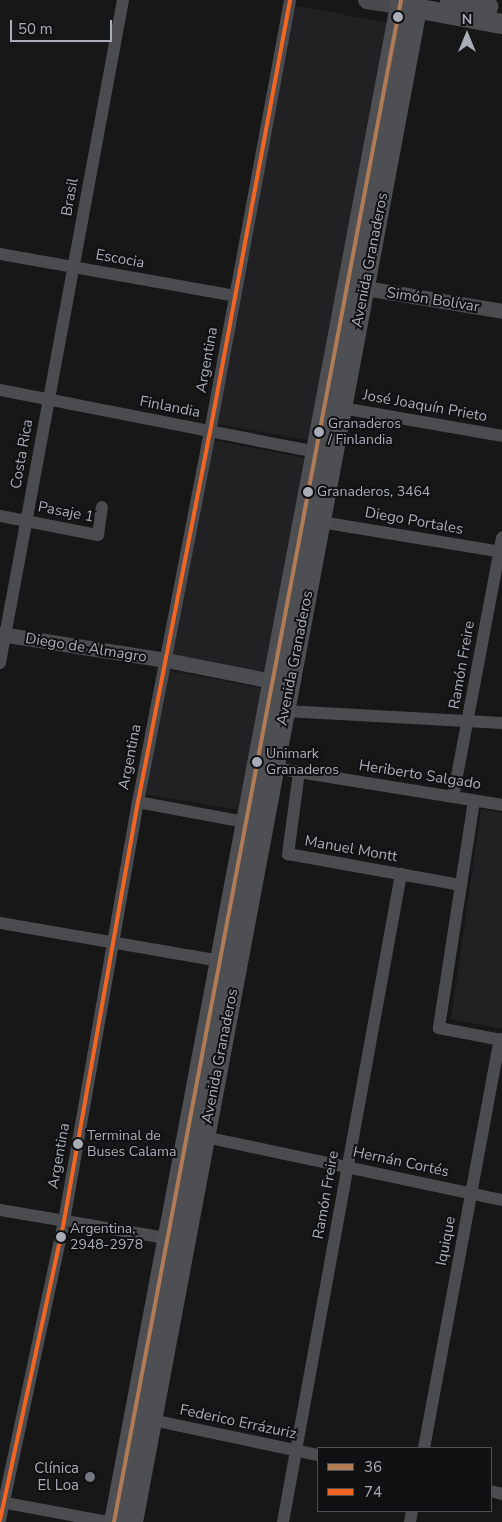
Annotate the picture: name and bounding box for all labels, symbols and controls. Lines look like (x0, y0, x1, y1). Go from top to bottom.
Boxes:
scale bar (12, 10, 115, 42)
north arrow (442, 10, 492, 60)
text: N (462, 10, 472, 29)
unlabelled marker (393, 12, 403, 22)
text: 50 m (18, 19, 53, 39)
street label: Brasil (58, 176, 82, 218)
street label: Avenida Granaderos (348, 191, 392, 329)
street label: Escocia (94, 246, 146, 272)
street label: Simón Bolívar (385, 284, 481, 316)
street label: Argentina (192, 326, 222, 394)
street label: José Joaquín Prieto (361, 386, 489, 426)
street label: Finlandia (138, 392, 202, 422)
place label: Granaderos / Finlandia (328, 416, 401, 448)
street label: Costa Rica (7, 418, 37, 490)
marker: Granaderos / Finlandia (314, 427, 324, 437)
place label: Granaderos, 3464 (317, 484, 430, 500)
marker: Granaderos, 3464 (303, 487, 313, 497)
street label: Pasaje 1 (36, 498, 96, 526)
street label: Diego Portales (363, 503, 465, 539)
street label: Avenida Granaderos (273, 589, 317, 727)
street label: Ramón Freire (445, 619, 479, 711)
street label: Diego de Almagro (24, 630, 148, 666)
street label: Argentina (115, 723, 145, 791)
place label: Unimark Granaderos (266, 746, 339, 779)
street label: Heriberto Salgado (358, 756, 482, 794)
marker: Unimark Granaderos (252, 757, 262, 767)
street label: Manuel Montt (303, 832, 399, 866)
street label: Avenida Granaderos (198, 987, 242, 1125)
street label: Argentina (44, 1122, 74, 1190)
place label: Terminal de Buses Calama (87, 1128, 176, 1160)
marker: Terminal de Buses Calama (73, 1139, 83, 1149)
street label: Hernán Cortés (351, 1143, 451, 1181)
street label: Ramón Freire (309, 1149, 343, 1241)
street label: Iquique (432, 1215, 460, 1267)
place label: Argentina, 2948-2978 (70, 1221, 143, 1254)
marker: Argentina, 2948-2978 (56, 1232, 66, 1242)
street label: Federico Errázuriz (178, 1401, 298, 1443)
legend (317, 1447, 492, 1512)
text: 36 (364, 1457, 382, 1477)
place label: Clínica El Loa (34, 1459, 79, 1494)
marker: Clínica El Loa (83, 1470, 97, 1484)
text: 74 (364, 1482, 382, 1502)

